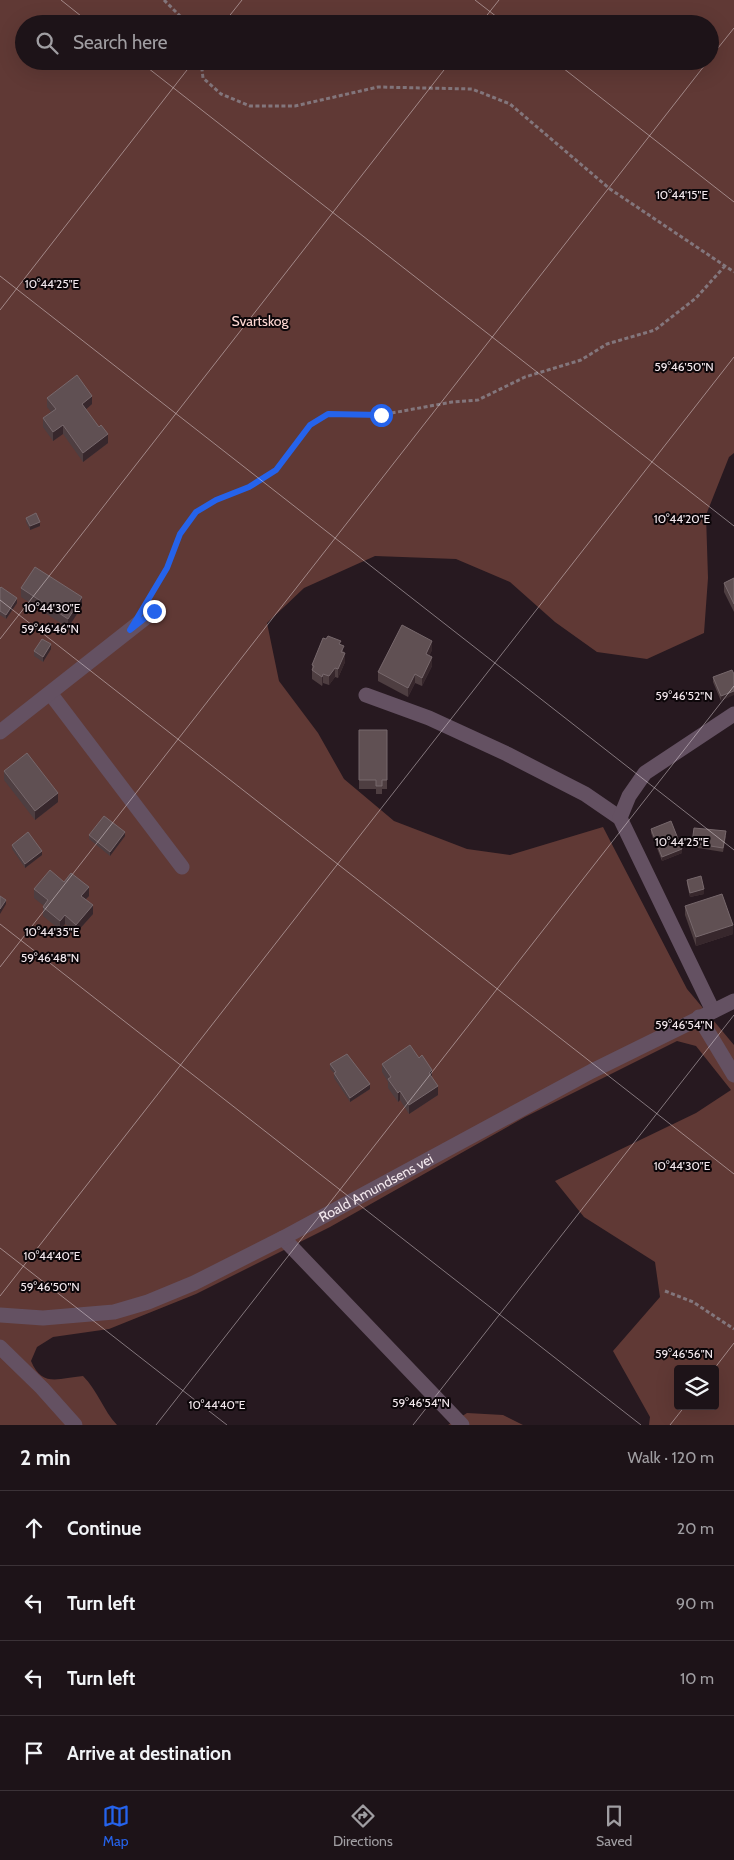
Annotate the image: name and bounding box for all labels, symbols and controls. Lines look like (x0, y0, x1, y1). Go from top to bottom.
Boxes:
search box (15, 15, 719, 70)
icon: search (33, 29, 61, 57)
text: Search here (73, 31, 167, 54)
text: 10°44'15"E (656, 187, 708, 202)
text: 10°44'25"E (25, 276, 80, 291)
park label: Svartskog (231, 312, 290, 330)
text: 59°46'50"N (654, 359, 714, 374)
route start (370, 404, 393, 427)
text: 10°44'20"E (654, 511, 711, 526)
text: 10°44'30"E (24, 600, 81, 615)
route end (143, 600, 166, 623)
text: 59°46'46"N (21, 621, 79, 636)
text: 59°46'52"N (655, 688, 713, 703)
text: 10°44'25"E (655, 834, 710, 849)
text: 10°44'35"E (25, 924, 80, 939)
text: 59°46'48"N (21, 950, 79, 965)
text: 59°46'54"N (655, 1017, 713, 1032)
street label: Roald Amundsens vei (316, 1150, 436, 1226)
text: 10°44'30"E (654, 1158, 711, 1173)
text: 10°44'40"E (24, 1248, 81, 1263)
text: 59°46'50"N (20, 1279, 80, 1294)
text: 59°46'56"N (655, 1346, 713, 1361)
map controls (674, 1365, 719, 1410)
button: layers (674, 1365, 719, 1410)
text: 59°46'54"N (392, 1395, 450, 1410)
text: 10°44'40"E (189, 1397, 246, 1412)
text: 2 min (20, 1445, 71, 1470)
text: Walk · 120 m (627, 1448, 714, 1467)
icon: ahead (20, 1514, 48, 1542)
text: Continue (67, 1517, 141, 1540)
text: 20 m (677, 1519, 714, 1538)
icon: left (20, 1589, 48, 1617)
text: Turn left (67, 1592, 135, 1615)
text: 90 m (676, 1594, 714, 1613)
icon: left (20, 1664, 48, 1692)
text: Turn left (67, 1667, 135, 1690)
text: 10 m (680, 1669, 714, 1688)
icon: arrive (20, 1739, 48, 1767)
text: Arrive at destination (67, 1742, 231, 1765)
tab: Map (102, 1802, 130, 1850)
tab: Directions (333, 1802, 393, 1850)
tab: Saved (596, 1802, 632, 1850)

